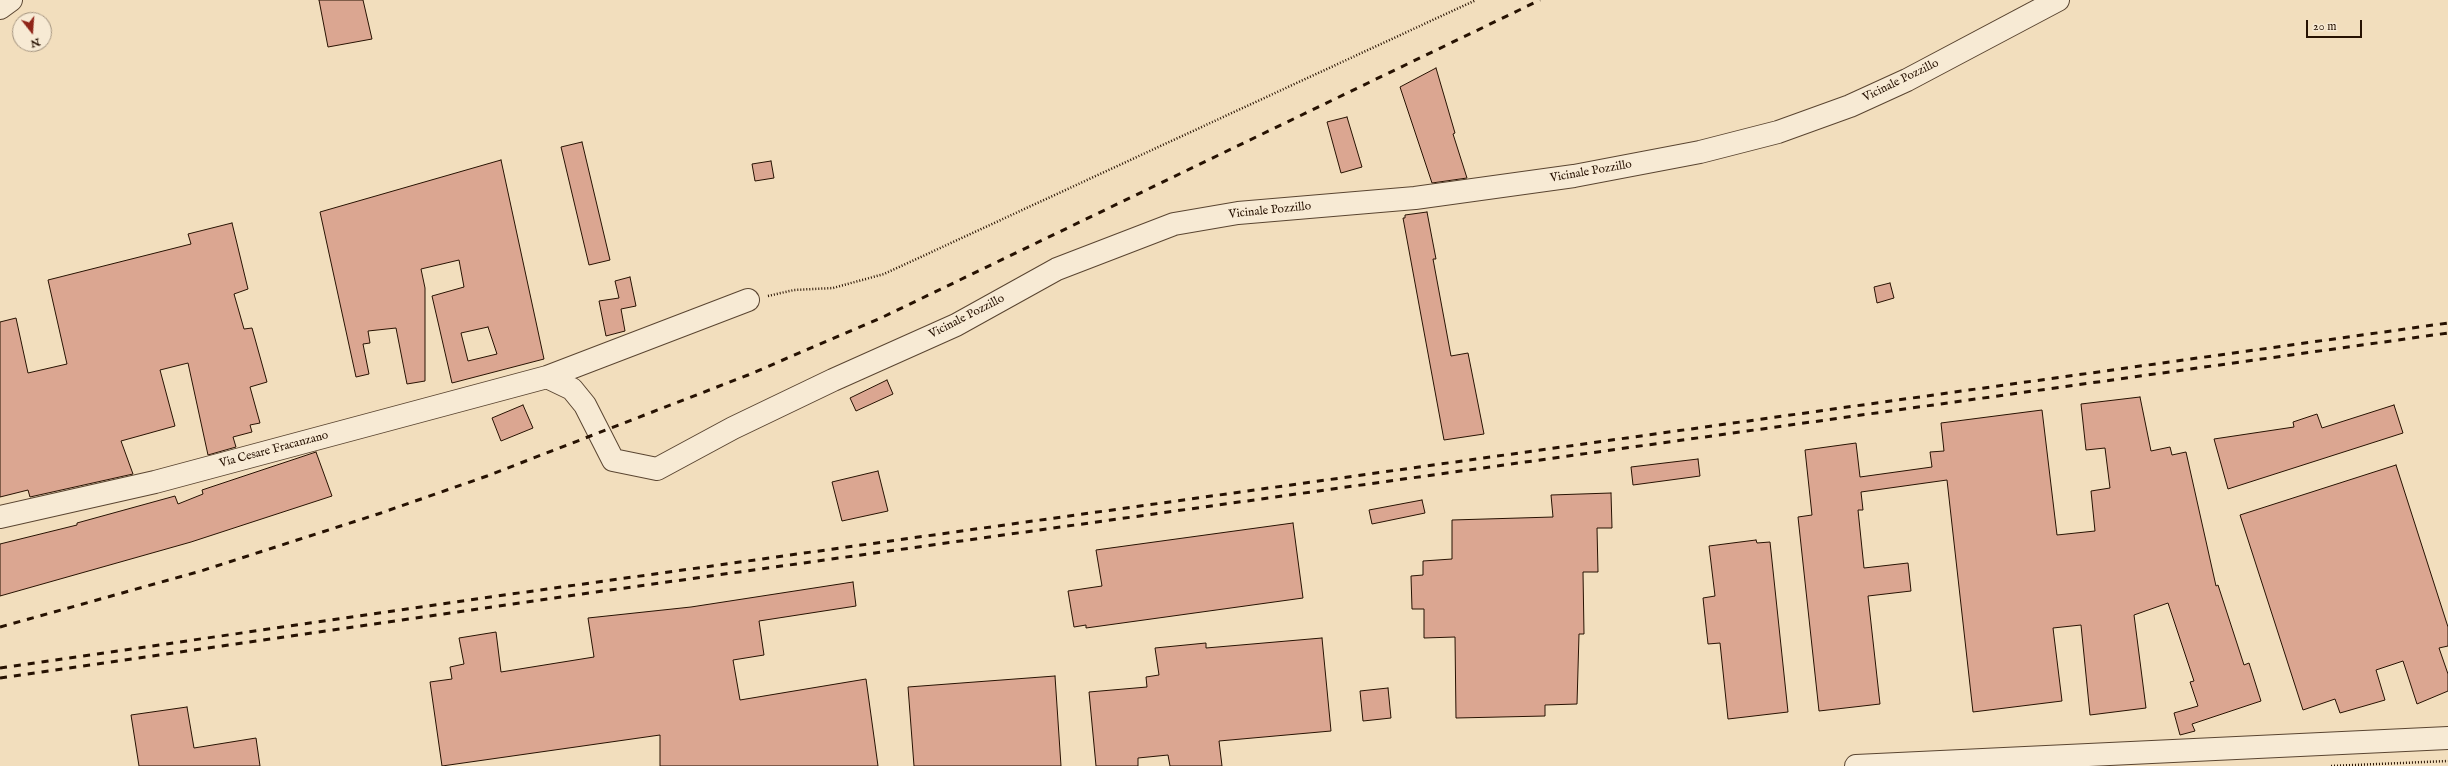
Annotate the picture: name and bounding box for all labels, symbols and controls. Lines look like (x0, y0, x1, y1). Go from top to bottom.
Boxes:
north arrow (12, 12, 52, 52)
scale bar (2308, 12, 2364, 38)
text: 20 m (2313, 19, 2336, 34)
text: N (29, 34, 42, 51)
street label: Vicinale Pozzillo (1861, 56, 1941, 106)
street label: Vicinale Pozzillo (1549, 158, 1633, 186)
street label: Vicinale Pozzillo (1228, 200, 1312, 222)
street label: Vicinale Pozzillo (927, 292, 1007, 342)
street label: Via Cesare Fracanzano (218, 429, 330, 471)

